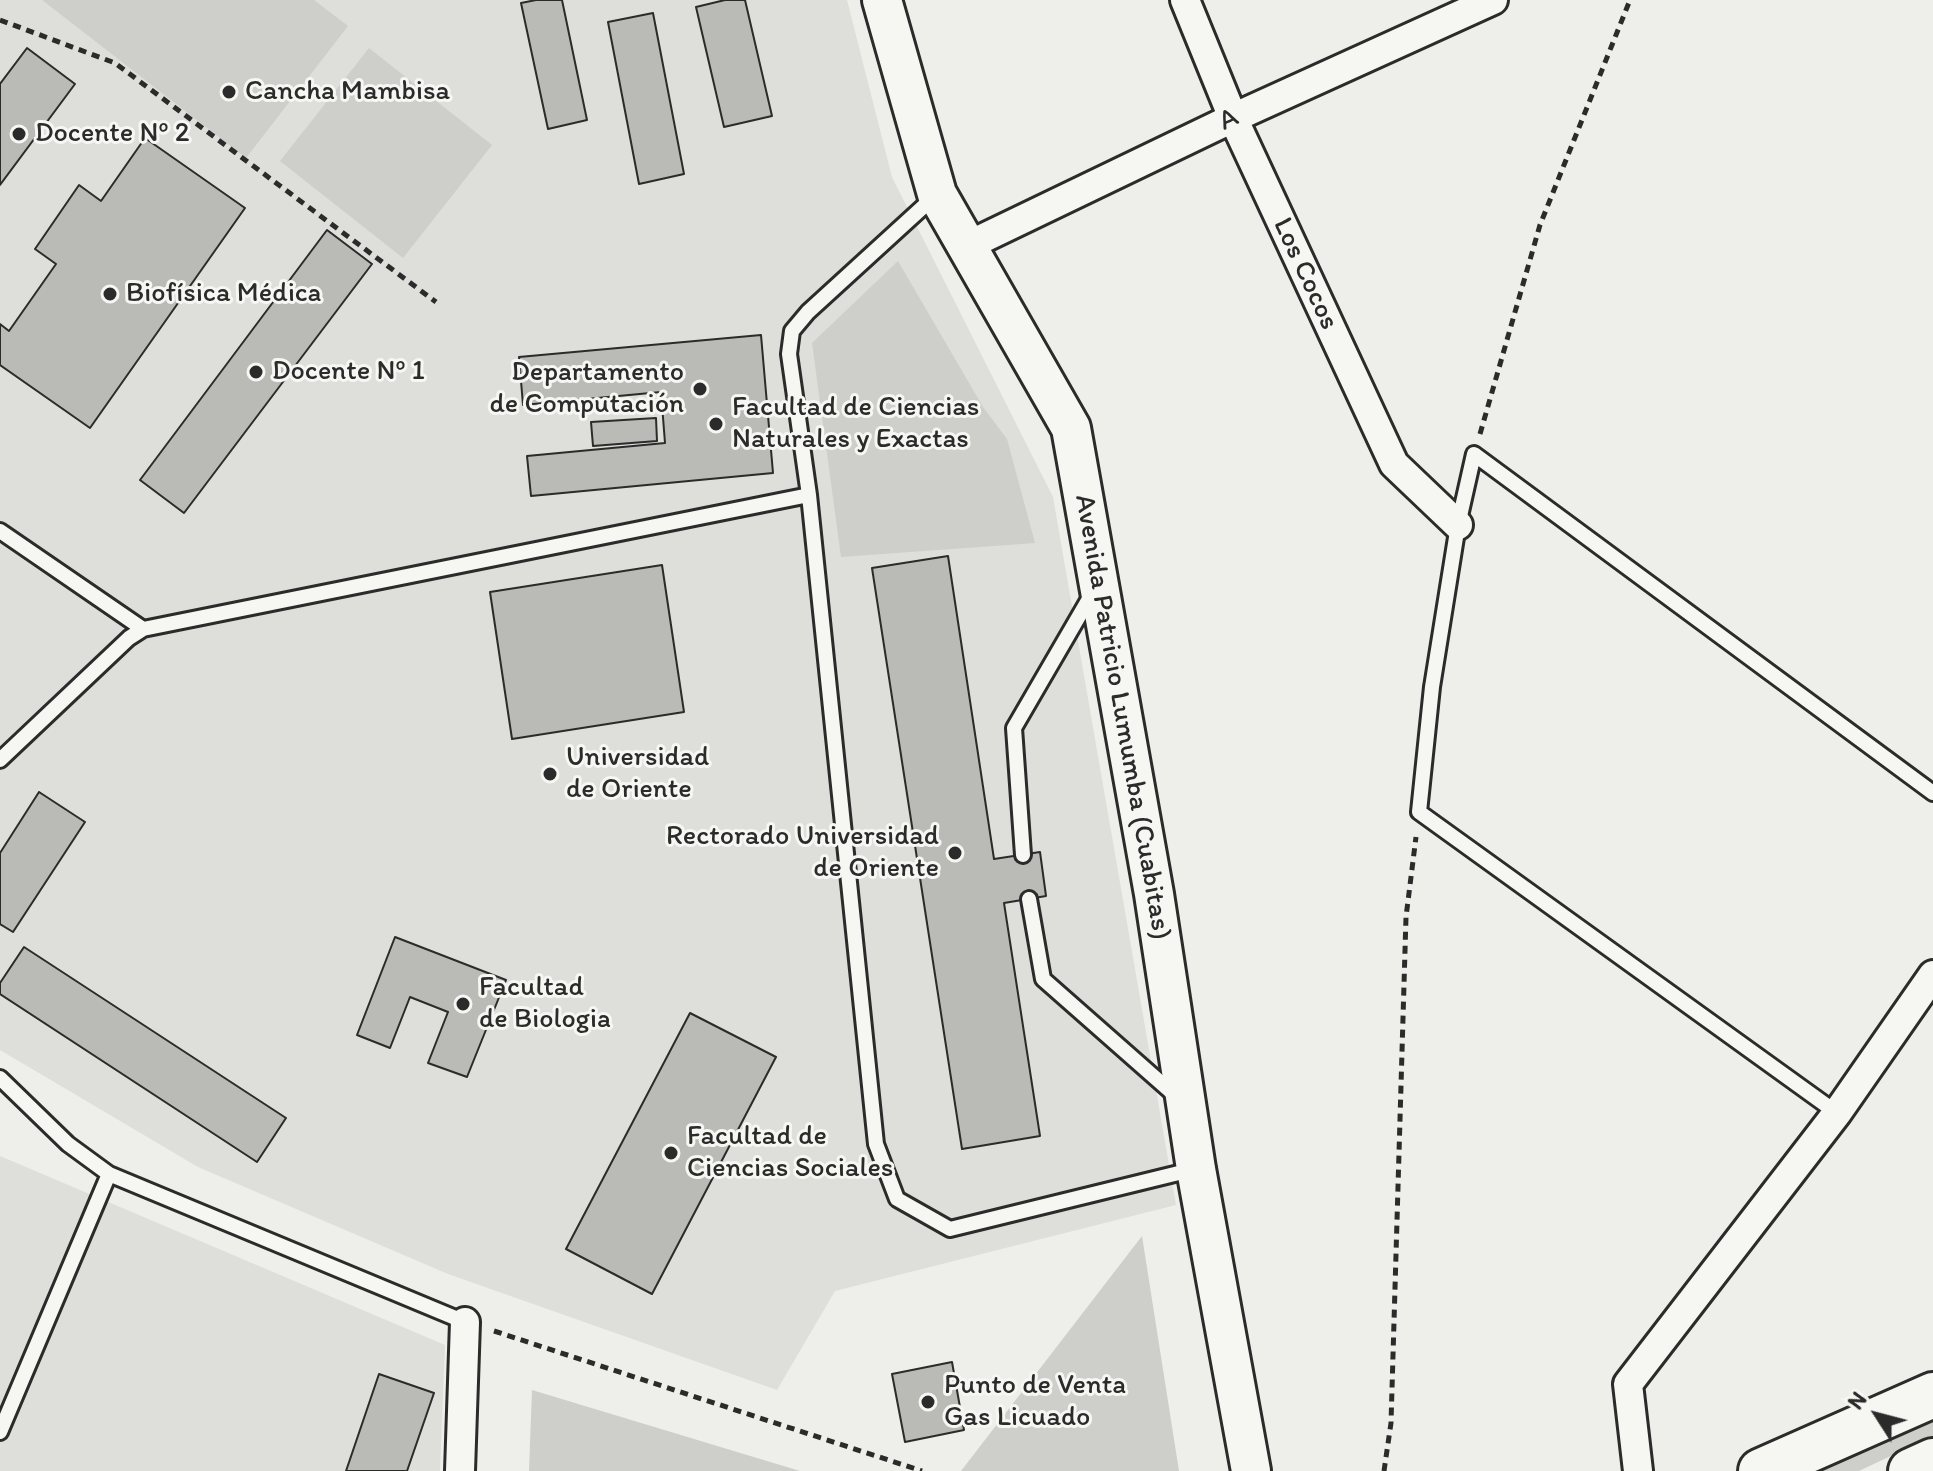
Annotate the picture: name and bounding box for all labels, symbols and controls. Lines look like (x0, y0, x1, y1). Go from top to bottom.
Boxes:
place label: Cancha Mambisa (245, 75, 450, 109)
marker: Cancha Mambisa (220, 83, 238, 101)
street label: A (1214, 101, 1244, 139)
place label: Docente Nº 2 (35, 117, 189, 151)
marker: Docente Nº 2 (10, 125, 28, 143)
street label: Los Cocos (1265, 213, 1345, 335)
place label: Biofísica Médica (126, 277, 321, 311)
marker: Biofísica Médica (101, 285, 119, 303)
place label: Docente Nº 1 (272, 355, 425, 389)
place label: Departamento de Computación (489, 356, 684, 422)
marker: Docente Nº 1 (247, 363, 265, 381)
marker: Departamento de Computación (691, 380, 709, 398)
place label: Facultad de Ciencias Naturales y Exactas (732, 391, 979, 457)
marker: Facultad de Ciencias Naturales y Exactas (707, 415, 725, 433)
street label: Avenida Patricio Lumumba (Cuabitas) (1066, 492, 1178, 942)
place label: Universidad de Oriente (566, 741, 709, 807)
marker: Universidad de Oriente (541, 765, 559, 783)
place label: Rectorado Universidad de Oriente (666, 820, 939, 886)
marker: Rectorado Universidad de Oriente (946, 844, 964, 862)
place label: Facultad de Biologia (479, 971, 611, 1037)
marker: Facultad de Biologia (454, 995, 472, 1013)
place label: Facultad de Ciencias Sociales (687, 1120, 893, 1186)
marker: Facultad de Ciencias Sociales (662, 1144, 680, 1162)
place label: Punto de Venta Gas Licuado (944, 1369, 1126, 1435)
north arrow (1837, 1375, 1917, 1455)
text: N (1842, 1387, 1872, 1415)
marker: Punto de Venta Gas Licuado (919, 1393, 937, 1411)

